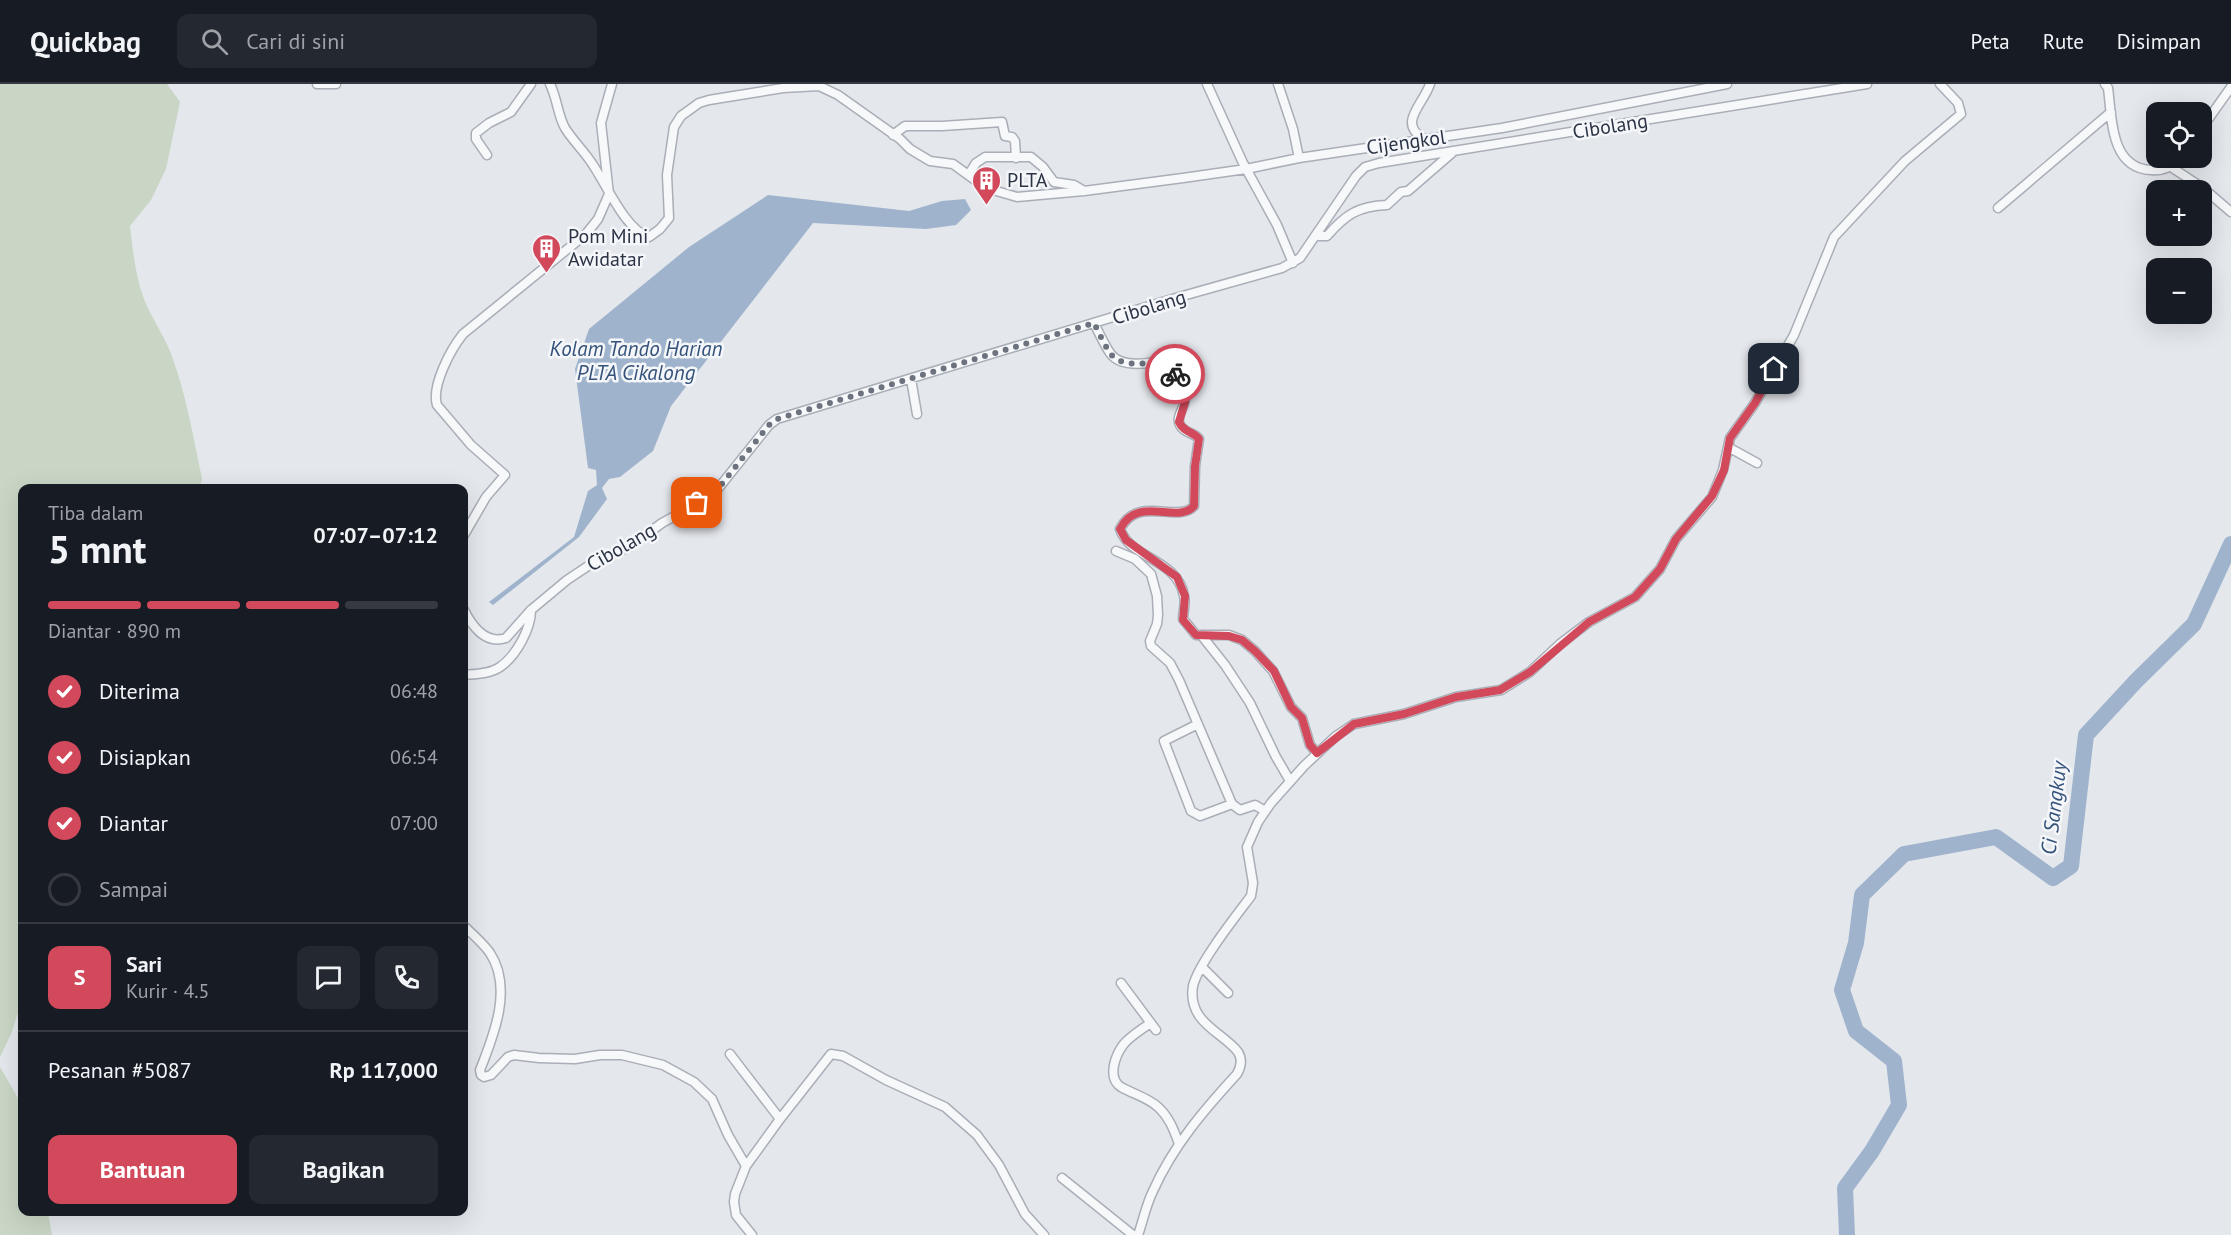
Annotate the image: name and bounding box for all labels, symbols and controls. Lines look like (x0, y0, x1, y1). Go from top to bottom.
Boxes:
search box (177, 14, 597, 68)
text: Quickbag (30, 23, 141, 60)
icon: search (198, 25, 231, 58)
text: Cari di sini (246, 27, 345, 55)
text: Peta (1970, 28, 2010, 55)
text: Rute (2043, 28, 2084, 55)
text: Disimpan (2117, 28, 2201, 55)
map controls (2146, 102, 2212, 324)
button: locate (2146, 102, 2212, 168)
street label: Cibolang (1571, 107, 1649, 145)
street label: Cijengkol (1365, 124, 1448, 160)
building icon: PLTA (970, 164, 1002, 206)
place label: PLTA (1007, 167, 1048, 193)
button: + (2146, 180, 2212, 246)
place label: Pom Mini Awidatar (568, 223, 648, 272)
building icon: Pom Mini Awidatar (531, 232, 563, 274)
button: − (2146, 258, 2212, 324)
street label: Cibolang (1109, 283, 1189, 331)
water label: Kolam Tando Harian PLTA Cikalong (550, 335, 722, 386)
pin (1748, 343, 1799, 394)
courier (1145, 344, 1205, 404)
icon: home (1757, 352, 1790, 385)
icon: bike (1159, 358, 1192, 391)
pin (671, 477, 722, 528)
icon: bag (680, 486, 713, 519)
text: Tiba dalam (48, 500, 143, 526)
street label: Cibolang (582, 517, 660, 577)
text: 07:07–07:12 (313, 521, 438, 549)
text: 5 mnt (48, 523, 146, 574)
text: Diantar · 890 m (48, 618, 181, 644)
icon: check (48, 675, 81, 708)
text: Diterima (99, 677, 180, 705)
text: 06:48 (390, 678, 438, 704)
icon: check (48, 741, 81, 774)
text: Disiapkan (99, 743, 191, 771)
text: 06:54 (390, 744, 438, 770)
water label: Ci Sangkuy (2034, 758, 2073, 856)
icon: check (48, 807, 81, 840)
text: Diantar (99, 809, 168, 837)
text: 07:00 (390, 810, 438, 836)
text: Sampai (99, 875, 168, 903)
button: chat (297, 946, 360, 1009)
button: phone (375, 946, 438, 1009)
text: Sari (126, 950, 162, 978)
text: S (74, 963, 85, 991)
text: Kurir · 4.5 (126, 978, 209, 1004)
text: Pesanan #5087 (48, 1056, 192, 1084)
text: Rp 117,000 (330, 1056, 438, 1084)
button: Bantuan (48, 1135, 237, 1204)
button: Bagikan (249, 1135, 438, 1204)

